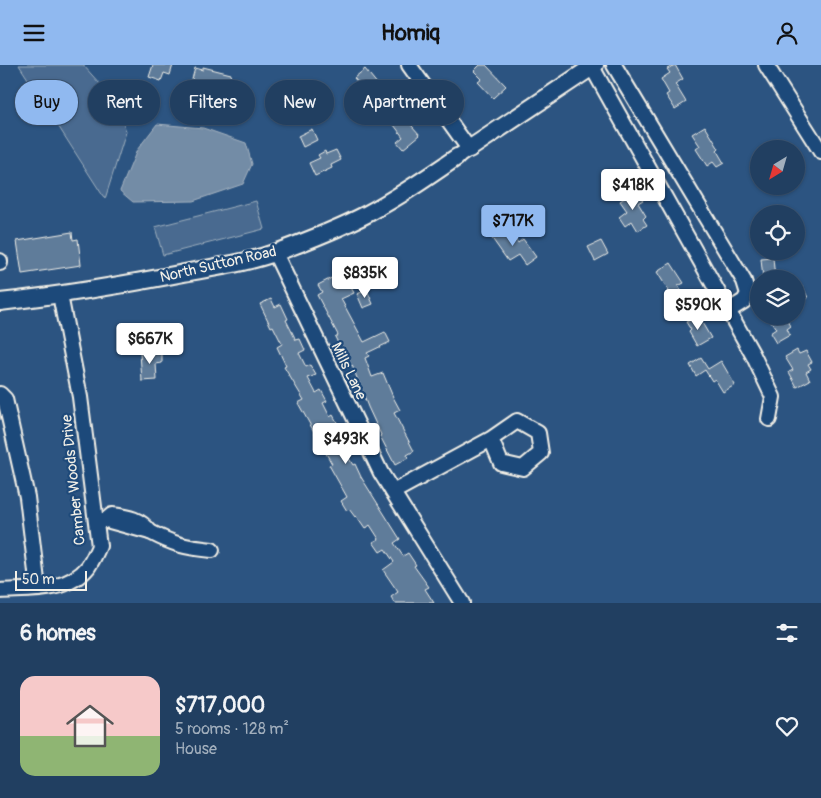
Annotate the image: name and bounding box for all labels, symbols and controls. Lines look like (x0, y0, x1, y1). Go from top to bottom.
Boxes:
icon: menu (20, 19, 48, 47)
text: Homiq (381, 19, 440, 47)
icon: person (773, 19, 801, 47)
chip: Buy (15, 80, 78, 125)
chip: Rent (88, 80, 160, 125)
chip: Filters (170, 80, 255, 125)
chip: New (265, 80, 334, 125)
chip: Apartment (344, 80, 464, 125)
north arrow (750, 140, 805, 195)
map controls (750, 140, 805, 325)
pin: $418K (598, 169, 668, 211)
text: $418K (612, 175, 654, 195)
pin: $717K (478, 205, 548, 247)
button: locate (750, 205, 805, 260)
text: $717K (492, 211, 534, 231)
street label: North Sutton Road (158, 242, 278, 287)
pin: $835K (330, 257, 400, 299)
text: $835K (343, 263, 387, 283)
button: layers (750, 270, 805, 325)
pin: $590K (663, 289, 733, 331)
text: $590K (675, 295, 721, 315)
pin: $667K (115, 323, 185, 365)
text: $667K (127, 329, 173, 349)
street label: Mills Lane (327, 339, 371, 404)
street label: Camber Woods Drive (57, 413, 90, 546)
pin: $493K (311, 423, 381, 465)
text: $493K (324, 429, 368, 449)
scale bar (15, 568, 88, 591)
text: 50 m (22, 571, 55, 588)
icon: filters (773, 619, 801, 647)
text: 6 homes (20, 620, 96, 647)
text: $717,000 (175, 692, 265, 719)
icon: home (60, 696, 120, 756)
icon: heart (773, 712, 801, 740)
text: 5 rooms · 128 m² (175, 719, 289, 739)
text: House (175, 739, 217, 759)

